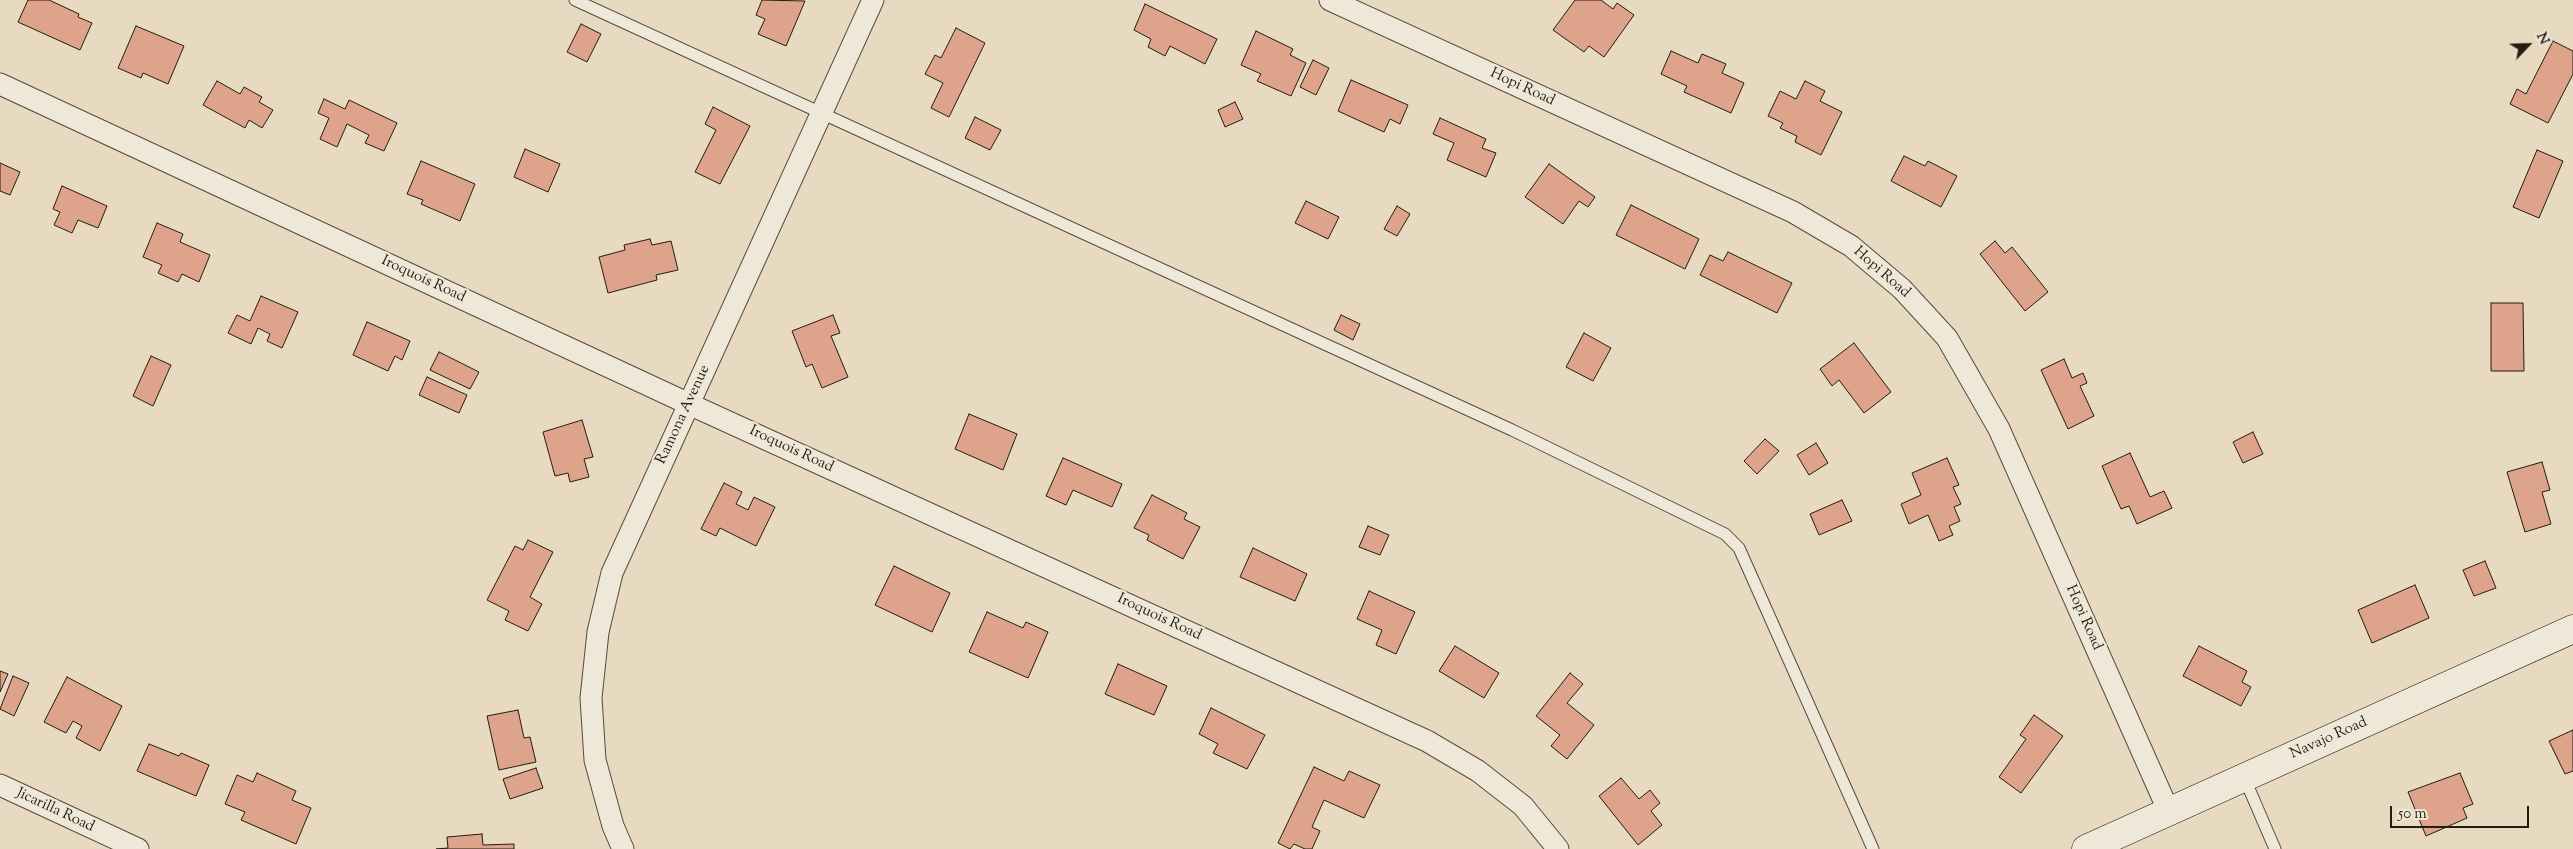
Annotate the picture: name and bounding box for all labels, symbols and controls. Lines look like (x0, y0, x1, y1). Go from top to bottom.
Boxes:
north arrow (2503, 20, 2553, 70)
text: N (2530, 30, 2553, 48)
street label: Hopi Road (1487, 65, 1557, 111)
street label: Hopi Road (1849, 243, 1913, 303)
street label: Iroquois Road (378, 253, 468, 307)
street label: Ramona Avenue (653, 363, 715, 467)
street label: Iroquois Road (746, 423, 836, 477)
street label: Hopi Road (2061, 583, 2105, 653)
street label: Iroquois Road (1114, 591, 1204, 645)
street label: Navajo Road (2288, 714, 2370, 764)
street label: Jicarilla Road (13, 785, 97, 837)
scale bar (2393, 796, 2532, 828)
text: 50 m (2398, 804, 2427, 825)

